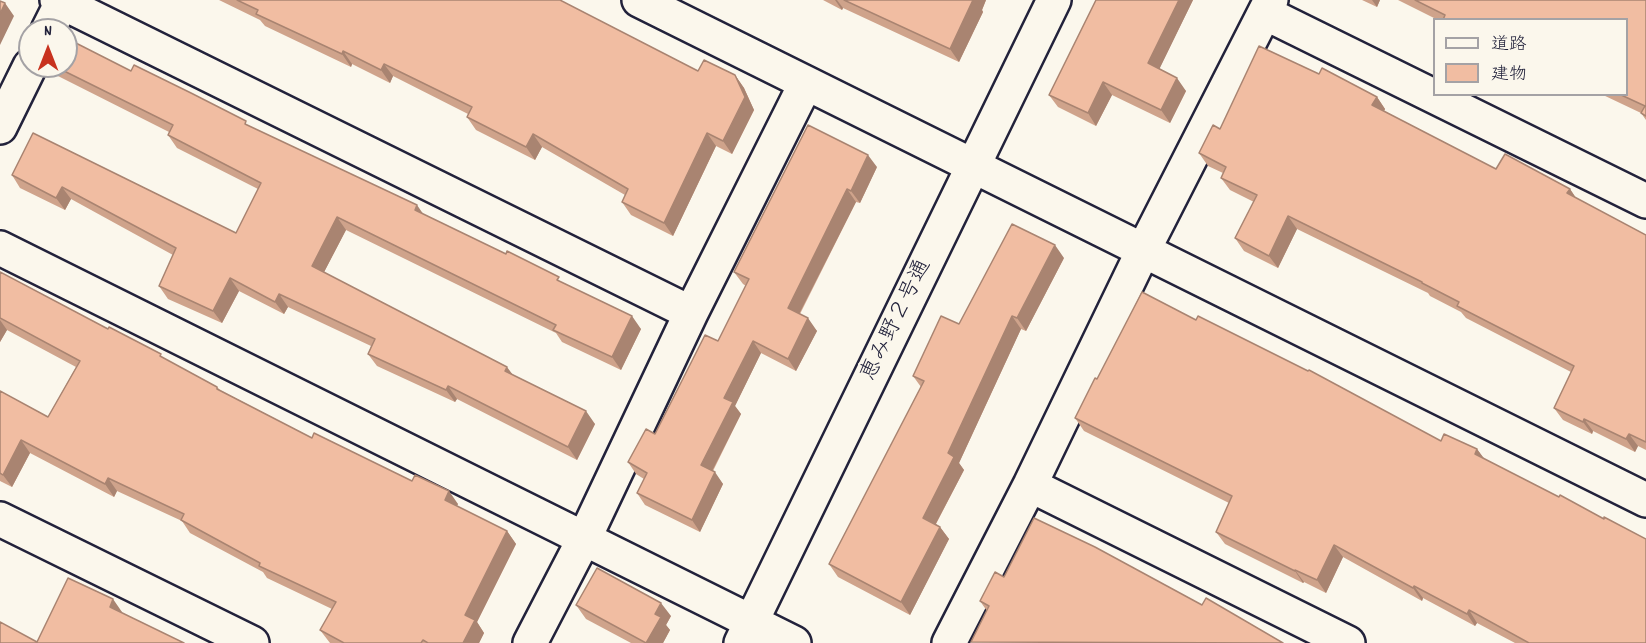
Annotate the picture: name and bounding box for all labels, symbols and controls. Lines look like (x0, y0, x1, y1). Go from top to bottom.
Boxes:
north arrow (18, 18, 78, 78)
legend (1433, 18, 1628, 96)
text: N (44, 20, 52, 43)
text: 道路 (1491, 33, 1527, 58)
text: 建物 (1491, 63, 1527, 88)
street label: 恵み野２号通 (857, 256, 939, 386)

